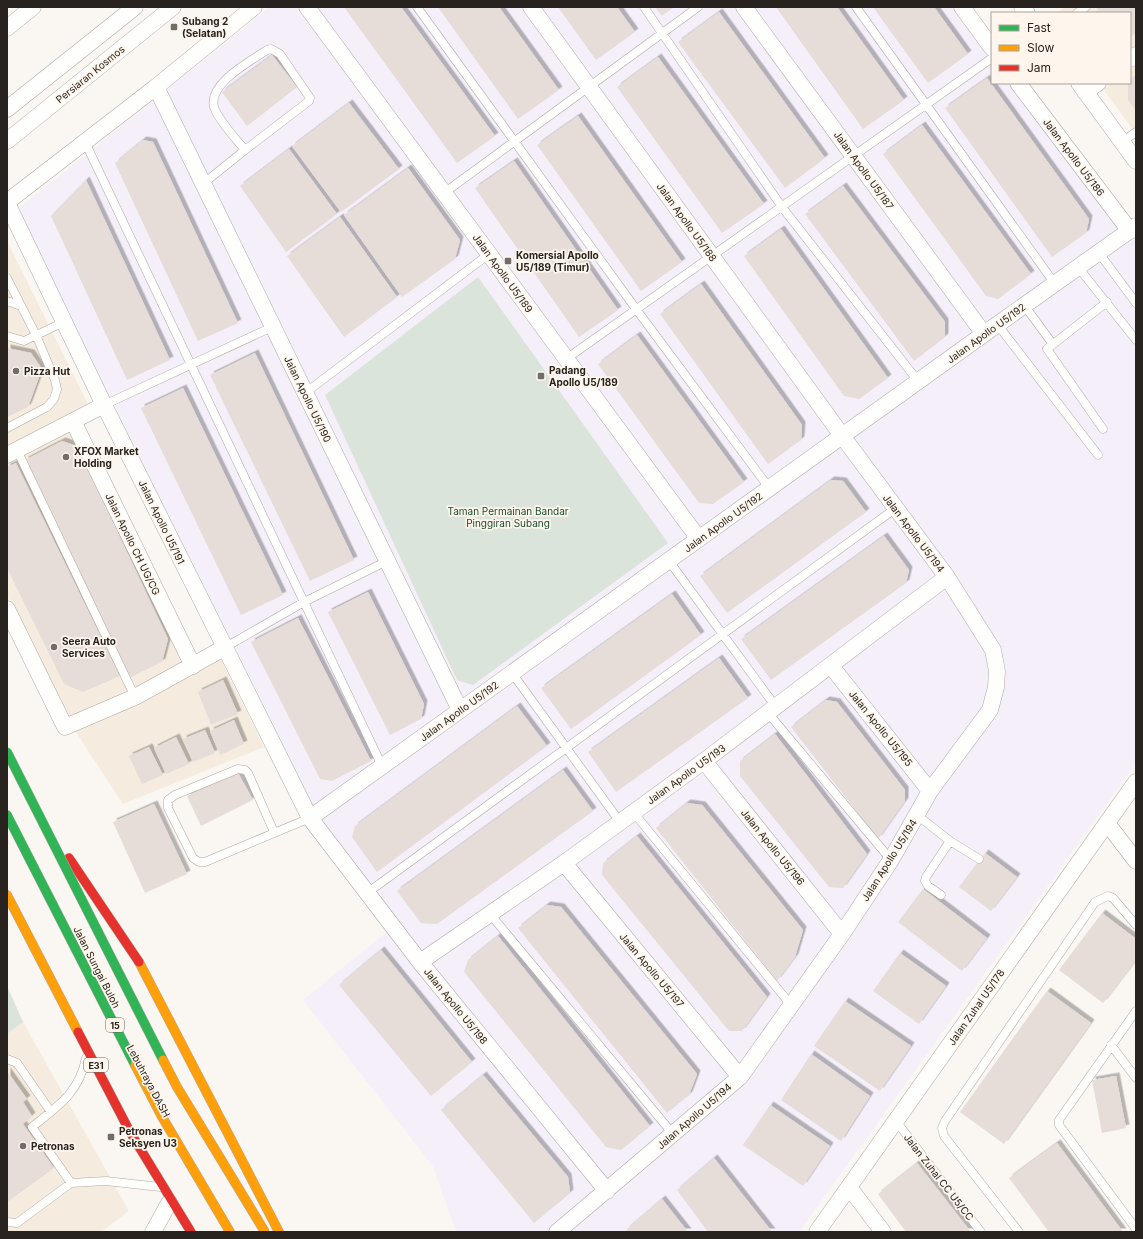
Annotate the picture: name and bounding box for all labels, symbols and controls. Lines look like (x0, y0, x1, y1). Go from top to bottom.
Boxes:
legend (991, 12, 1131, 84)
place label: Subang 2 (Selatan) (182, 15, 228, 39)
text: Fast (1027, 20, 1051, 35)
marker: Subang 2 (Selatan) (169, 22, 179, 32)
text: Slow (1027, 40, 1055, 55)
street label: Persiaran Kosmos (53, 43, 127, 105)
text: Jam (1027, 60, 1051, 75)
street label: Jalan Apollo U5/186 (1041, 116, 1107, 198)
street label: Jalan Apollo U5/187 (832, 129, 897, 212)
street label: Jalan Apollo U5/188 (654, 180, 720, 264)
street label: Jalan Apollo U5/189 (470, 231, 536, 315)
place label: Komersial Apollo U5/189 (Timur) (516, 249, 599, 273)
marker: Komersial Apollo U5/189 (Timur) (503, 256, 513, 266)
street label: Jalan Apollo U5/192 (944, 300, 1028, 366)
street label: Jalan Apollo U5/190 (282, 354, 334, 444)
place label: Padang Apollo U5/189 (549, 364, 618, 388)
place label: Pizza Hut (24, 365, 71, 377)
marker: Pizza Hut (11, 366, 21, 376)
marker: Padang Apollo U5/189 (536, 371, 546, 381)
place label: XFOX Market Holding (74, 445, 139, 470)
marker: XFOX Market Holding (61, 452, 71, 462)
street label: Jalan Apollo U5/191 (136, 478, 188, 566)
street label: Jalan Apollo U5/192 (681, 489, 765, 555)
street label: Jalan Apollo CH UG/CG (103, 491, 163, 597)
street label: Jalan Apollo U5/194 (881, 492, 947, 574)
park label: Taman Permainan Bandar Pinggiran Subang (447, 505, 569, 529)
place label: Seera Auto Services (62, 635, 116, 659)
marker: Seera Auto Services (49, 642, 59, 652)
street label: Jalan Apollo U5/192 (417, 678, 501, 744)
street label: Jalan Apollo U5/195 (847, 688, 915, 768)
street label: Jalan Apollo U5/193 (644, 741, 728, 807)
street label: Jalan Apollo U5/196 (739, 807, 807, 887)
street label: Jalan Apollo U5/194 (859, 817, 919, 903)
street label: Jalan Sungai Buloh (71, 924, 123, 1010)
street label: Jalan Apollo U5/197 (617, 930, 687, 1010)
street label: Jalan Apollo U5/198 (422, 966, 490, 1046)
street label: Jalan Zuhal U5/178 (945, 967, 1007, 1047)
road number: 15 (106, 1018, 124, 1032)
street label: Lebuhraya DASH (125, 1043, 173, 1119)
road number: E31 (84, 1058, 108, 1072)
street label: Jalan Apollo U5/194 (654, 1080, 734, 1152)
place label: Petronas Seksyen U3 (119, 1125, 177, 1150)
street label: Jalan Zuhal CC U5/CC (902, 1131, 976, 1223)
marker: Petronas Seksyen U3 (106, 1132, 116, 1142)
place label: Petronas (31, 1140, 75, 1152)
marker: Petronas (18, 1141, 28, 1151)

